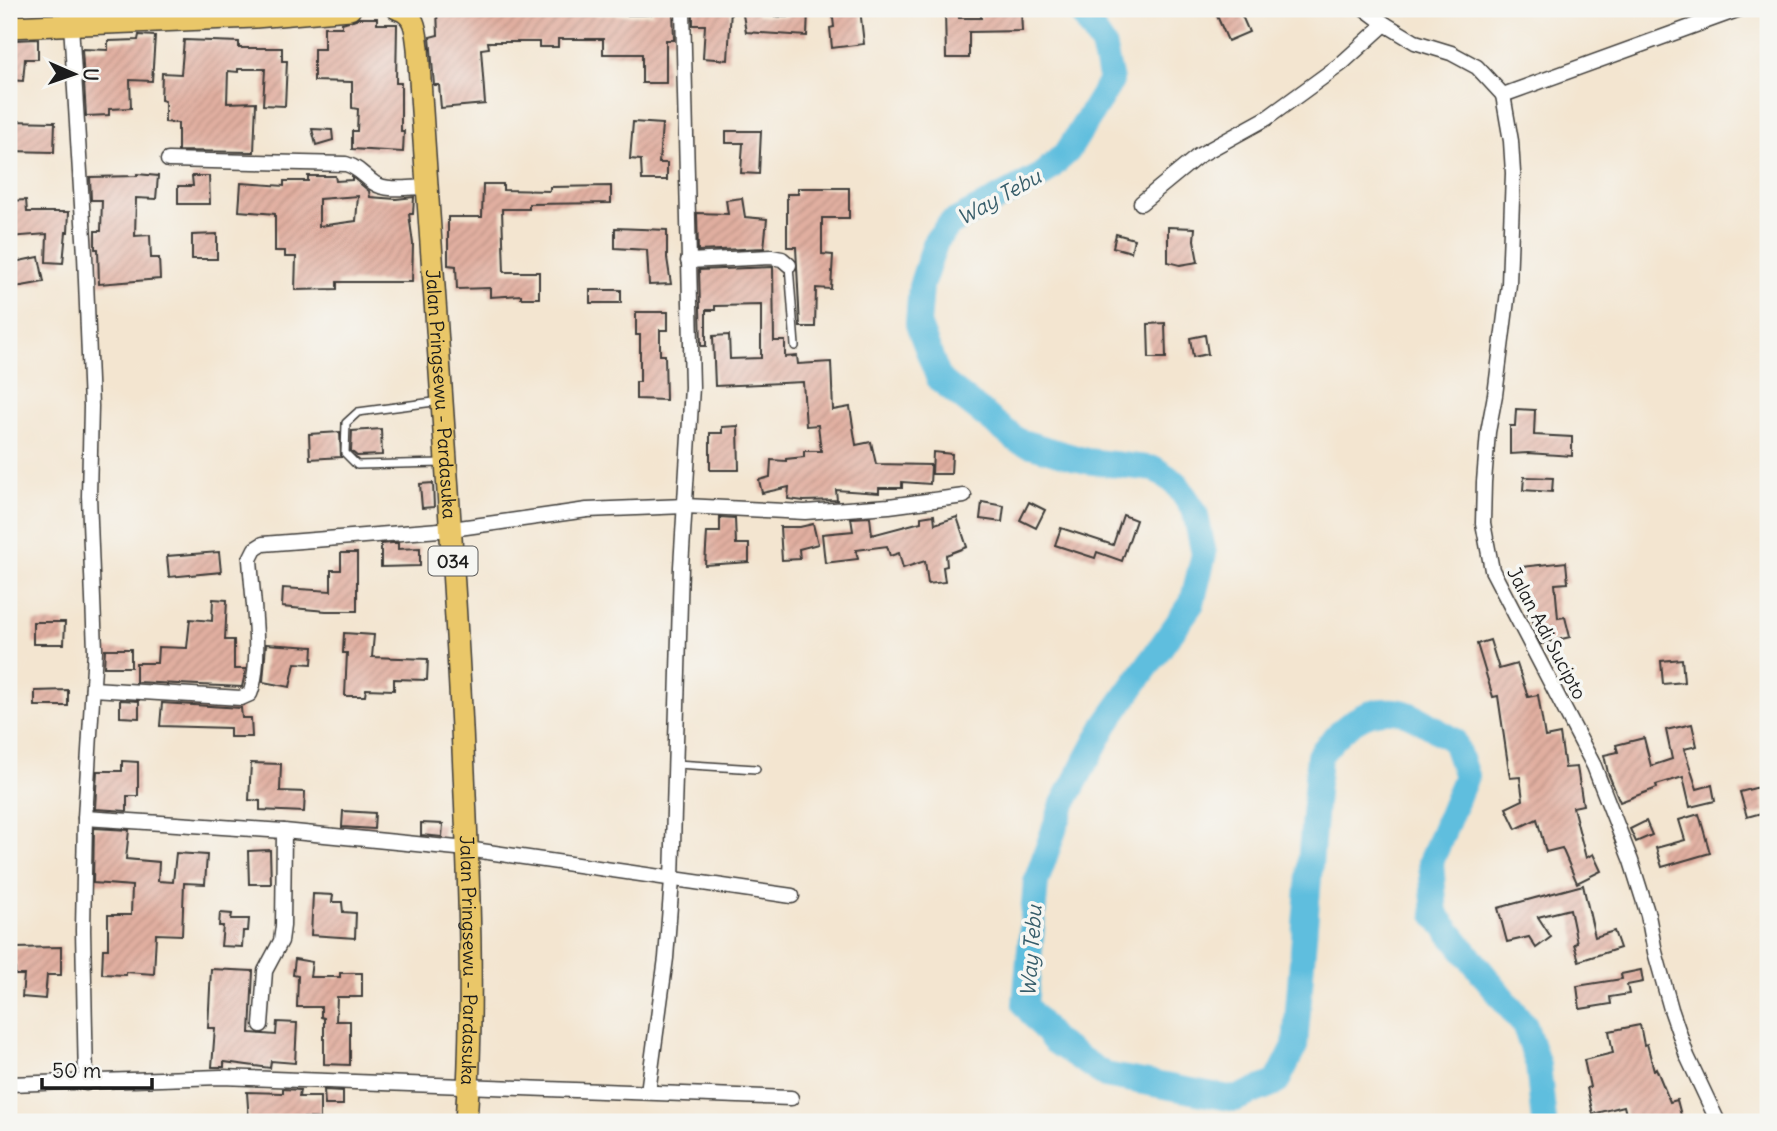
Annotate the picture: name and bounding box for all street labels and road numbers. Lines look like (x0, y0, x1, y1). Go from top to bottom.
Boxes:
street label: Jalan Pringsewu - Pardasuka (421, 269, 462, 520)
road number: 034 (428, 546, 477, 576)
street label: Jalan Adi Sucipto (1502, 563, 1592, 703)
street label: Jalan Pringsewu - Pardasuka (455, 835, 482, 1086)

